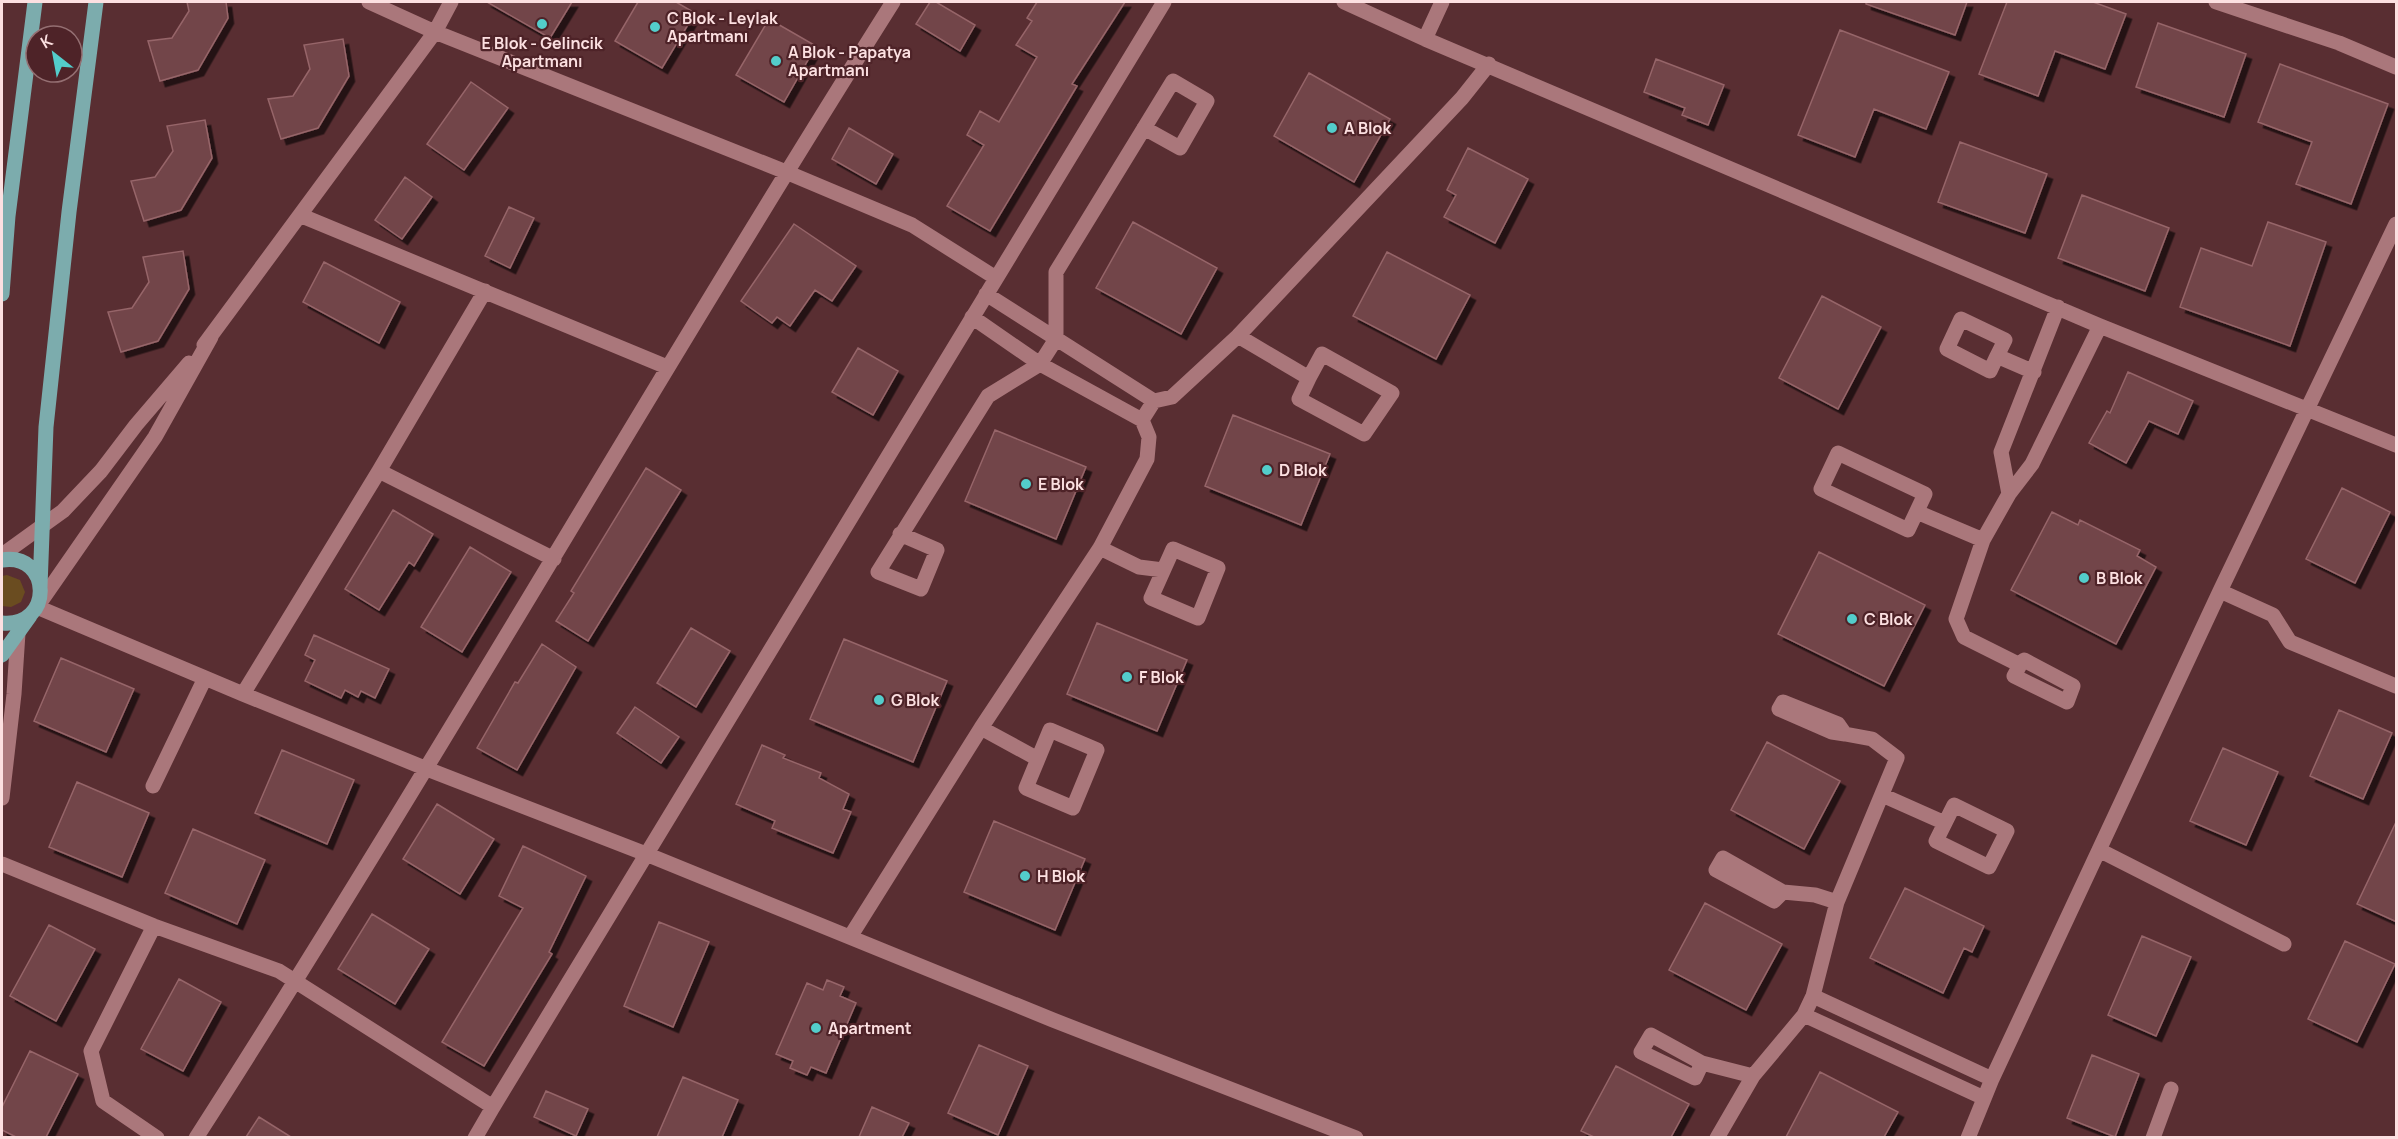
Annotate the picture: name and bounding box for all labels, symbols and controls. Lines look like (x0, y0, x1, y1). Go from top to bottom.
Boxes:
place label: C Blok - Leylak Apartmanı (667, 7, 778, 47)
marker: E Blok - Gelincik Apartmanı (535, 17, 549, 31)
marker: C Blok - Leylak Apartmanı (648, 20, 662, 34)
north arrow (24, 24, 84, 84)
text: K (36, 29, 57, 53)
place label: E Blok - Gelincik Apartmanı (481, 32, 603, 72)
place label: A Blok - Papatya Apartmanı (788, 41, 911, 81)
marker: A Blok - Papatya Apartmanı (769, 54, 783, 68)
place label: A Blok (1344, 117, 1391, 139)
marker: A Blok (1325, 121, 1339, 135)
place label: D Blok (1279, 459, 1327, 481)
marker: D Blok (1260, 463, 1274, 477)
place label: E Blok (1038, 473, 1084, 495)
marker: E Blok (1019, 477, 1033, 491)
place label: B Blok (2096, 567, 2143, 589)
marker: B Blok (2077, 571, 2091, 585)
place label: C Blok (1864, 608, 1912, 630)
marker: C Blok (1845, 612, 1859, 626)
place label: F Blok (1139, 666, 1184, 688)
marker: F Blok (1120, 670, 1134, 684)
place label: G Blok (891, 689, 939, 711)
marker: G Blok (872, 693, 886, 707)
place label: H Blok (1037, 865, 1085, 887)
marker: H Blok (1018, 869, 1032, 883)
place label: Apartment (828, 1017, 912, 1039)
marker: Apartment (809, 1021, 823, 1035)

